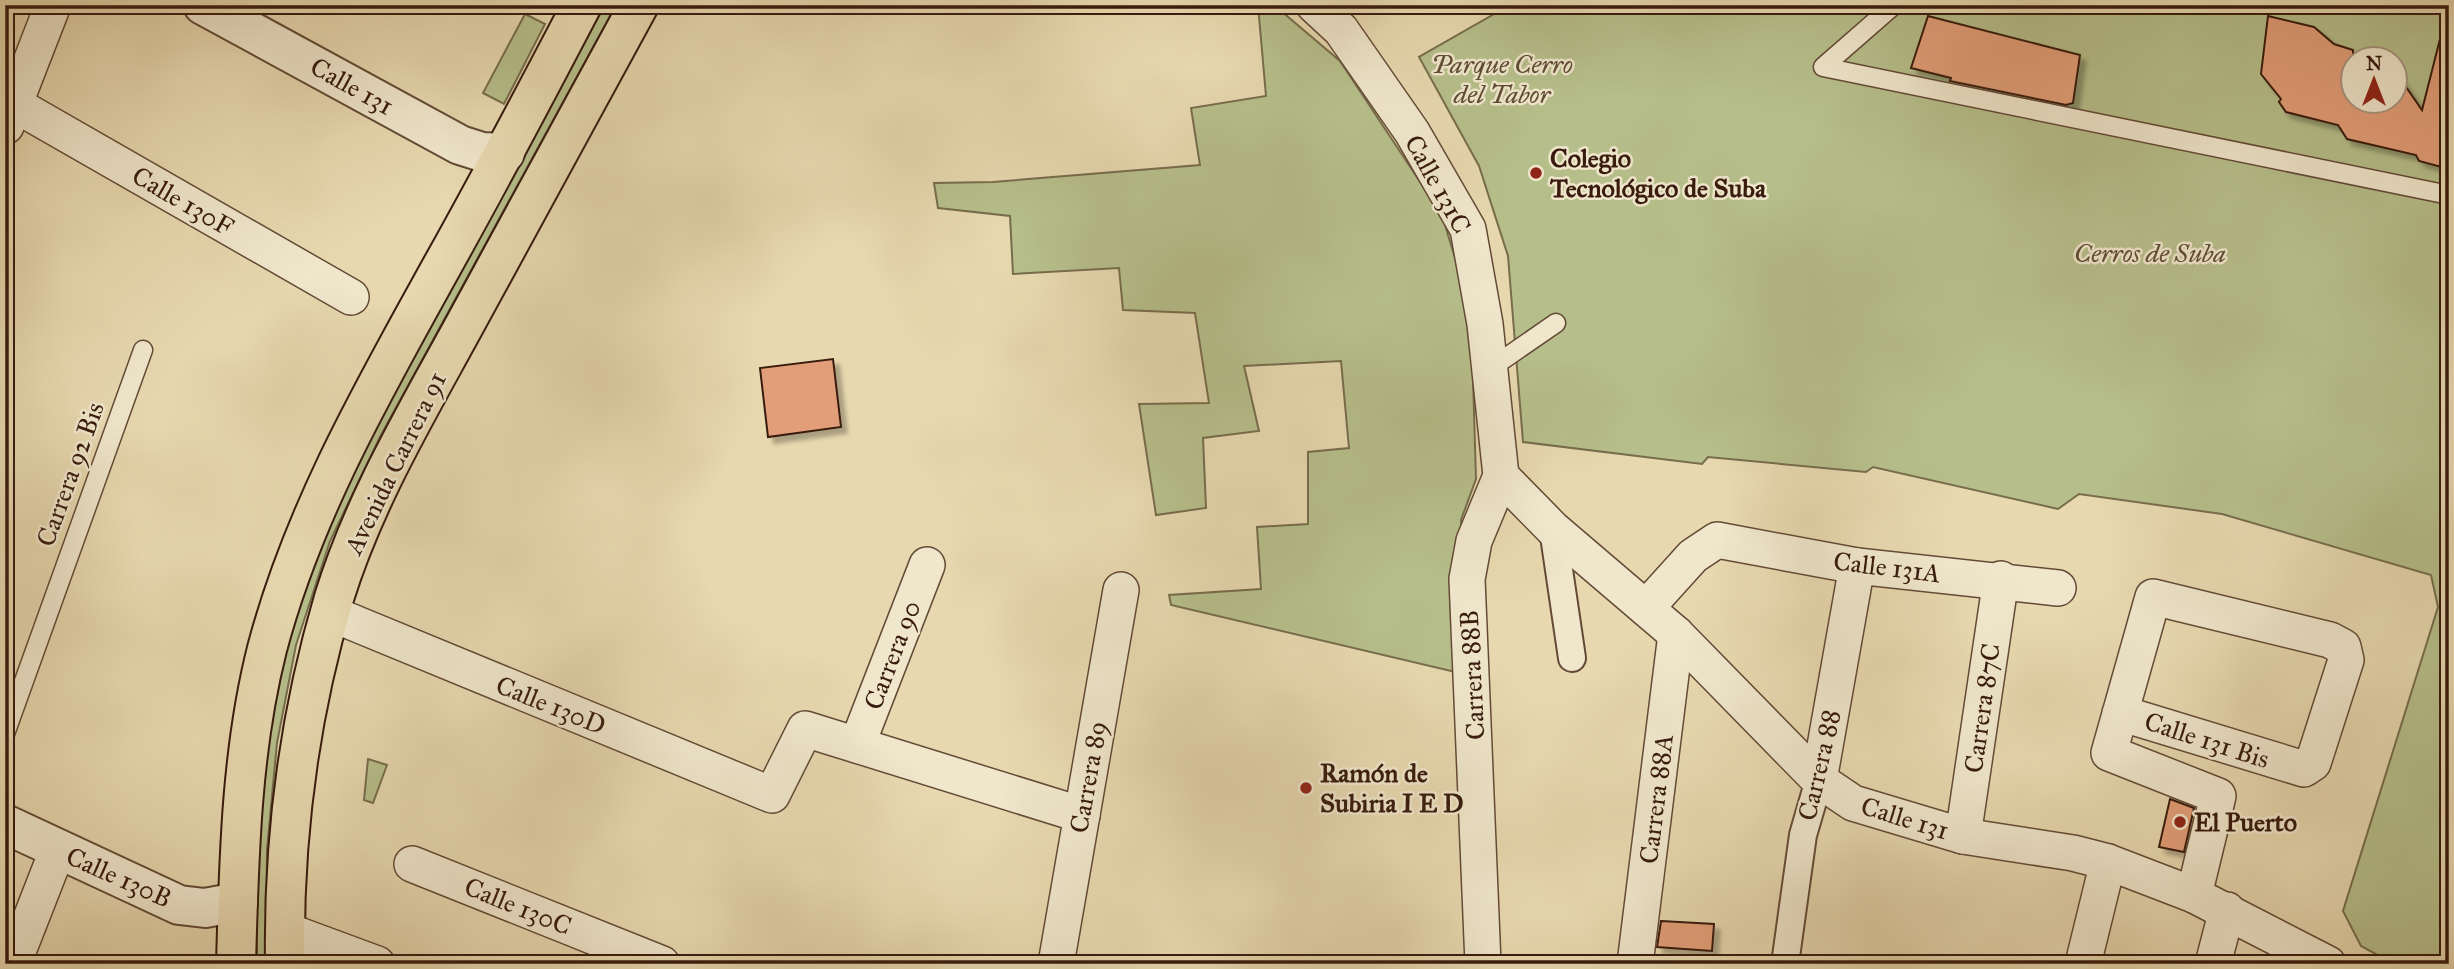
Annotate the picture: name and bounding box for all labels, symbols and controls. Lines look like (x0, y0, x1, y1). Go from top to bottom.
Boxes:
north arrow (2338, 46, 2408, 116)
park label: Parque Cerro del Tabor (1431, 48, 1573, 110)
street label: Calle 131 (305, 50, 399, 122)
text: N (2366, 52, 2382, 75)
street label: Calle 131C (1398, 129, 1478, 239)
place label: Colegio Tecnológico de Suba (1549, 142, 1767, 205)
street label: Calle 130F (127, 159, 239, 243)
marker: Colegio Tecnológico de Suba (1528, 165, 1544, 181)
park label: Cerros de Suba (2074, 237, 2226, 269)
street label: Avenida Carrera 91 (336, 366, 453, 561)
street label: Carrera 92 Bis (29, 397, 111, 551)
street label: Calle 131A (1832, 545, 1943, 589)
street label: Carrera 90 (857, 596, 927, 714)
street label: Carrera 88B (1453, 609, 1491, 741)
street label: Carrera 87C (1957, 641, 2007, 775)
street label: Calle 130D (491, 669, 611, 741)
street label: Calle 131 Bis (2141, 705, 2273, 775)
street label: Carrera 88 (1791, 706, 1847, 824)
street label: Carrera 89 (1062, 719, 1114, 835)
street label: Carrera 88A (1632, 732, 1680, 866)
place label: Ramón de Subiria I E D (1320, 757, 1463, 819)
marker: Ramón de Subiria I E D (1298, 780, 1314, 796)
street label: Calle 131 (1857, 790, 1953, 846)
place label: El Puerto (2194, 806, 2297, 838)
marker: El Puerto (2172, 814, 2188, 830)
street label: Calle 130B (61, 840, 177, 914)
street label: Calle 130C (460, 870, 576, 942)

